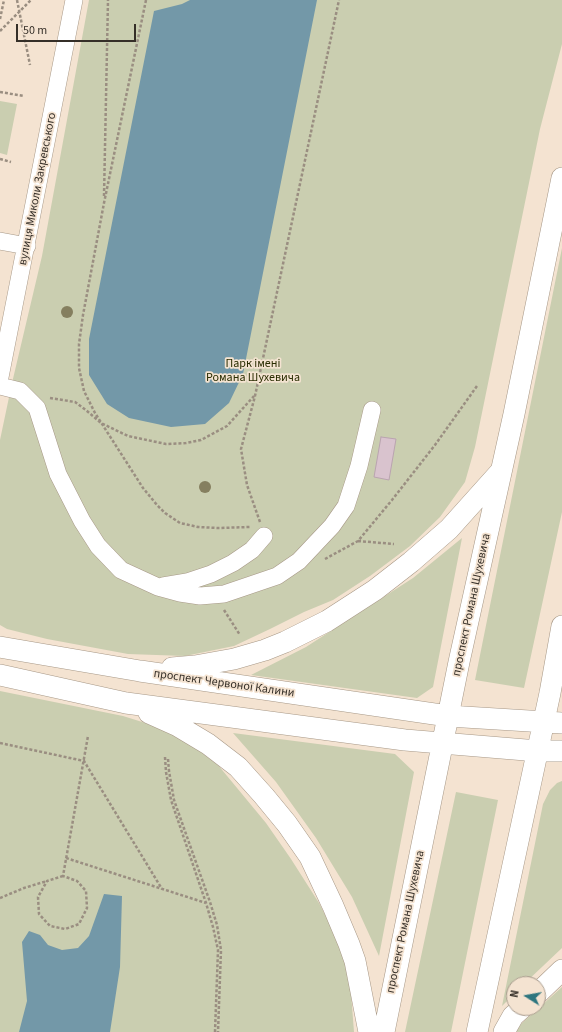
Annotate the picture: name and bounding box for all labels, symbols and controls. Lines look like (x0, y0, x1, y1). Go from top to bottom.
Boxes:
scale bar (18, 16, 138, 42)
text: 50 m (23, 22, 47, 39)
street label: вулиця Миколи Закревського (16, 111, 60, 267)
park label: Парк імені Романа Шухевича (206, 357, 300, 385)
street label: проспект Романа Шухевича (450, 532, 494, 678)
street label: проспект Червоної Калини (153, 667, 295, 701)
street label: проспект Романа Шухевича (384, 849, 428, 995)
north arrow (506, 976, 546, 1016)
text: N (507, 989, 523, 999)

